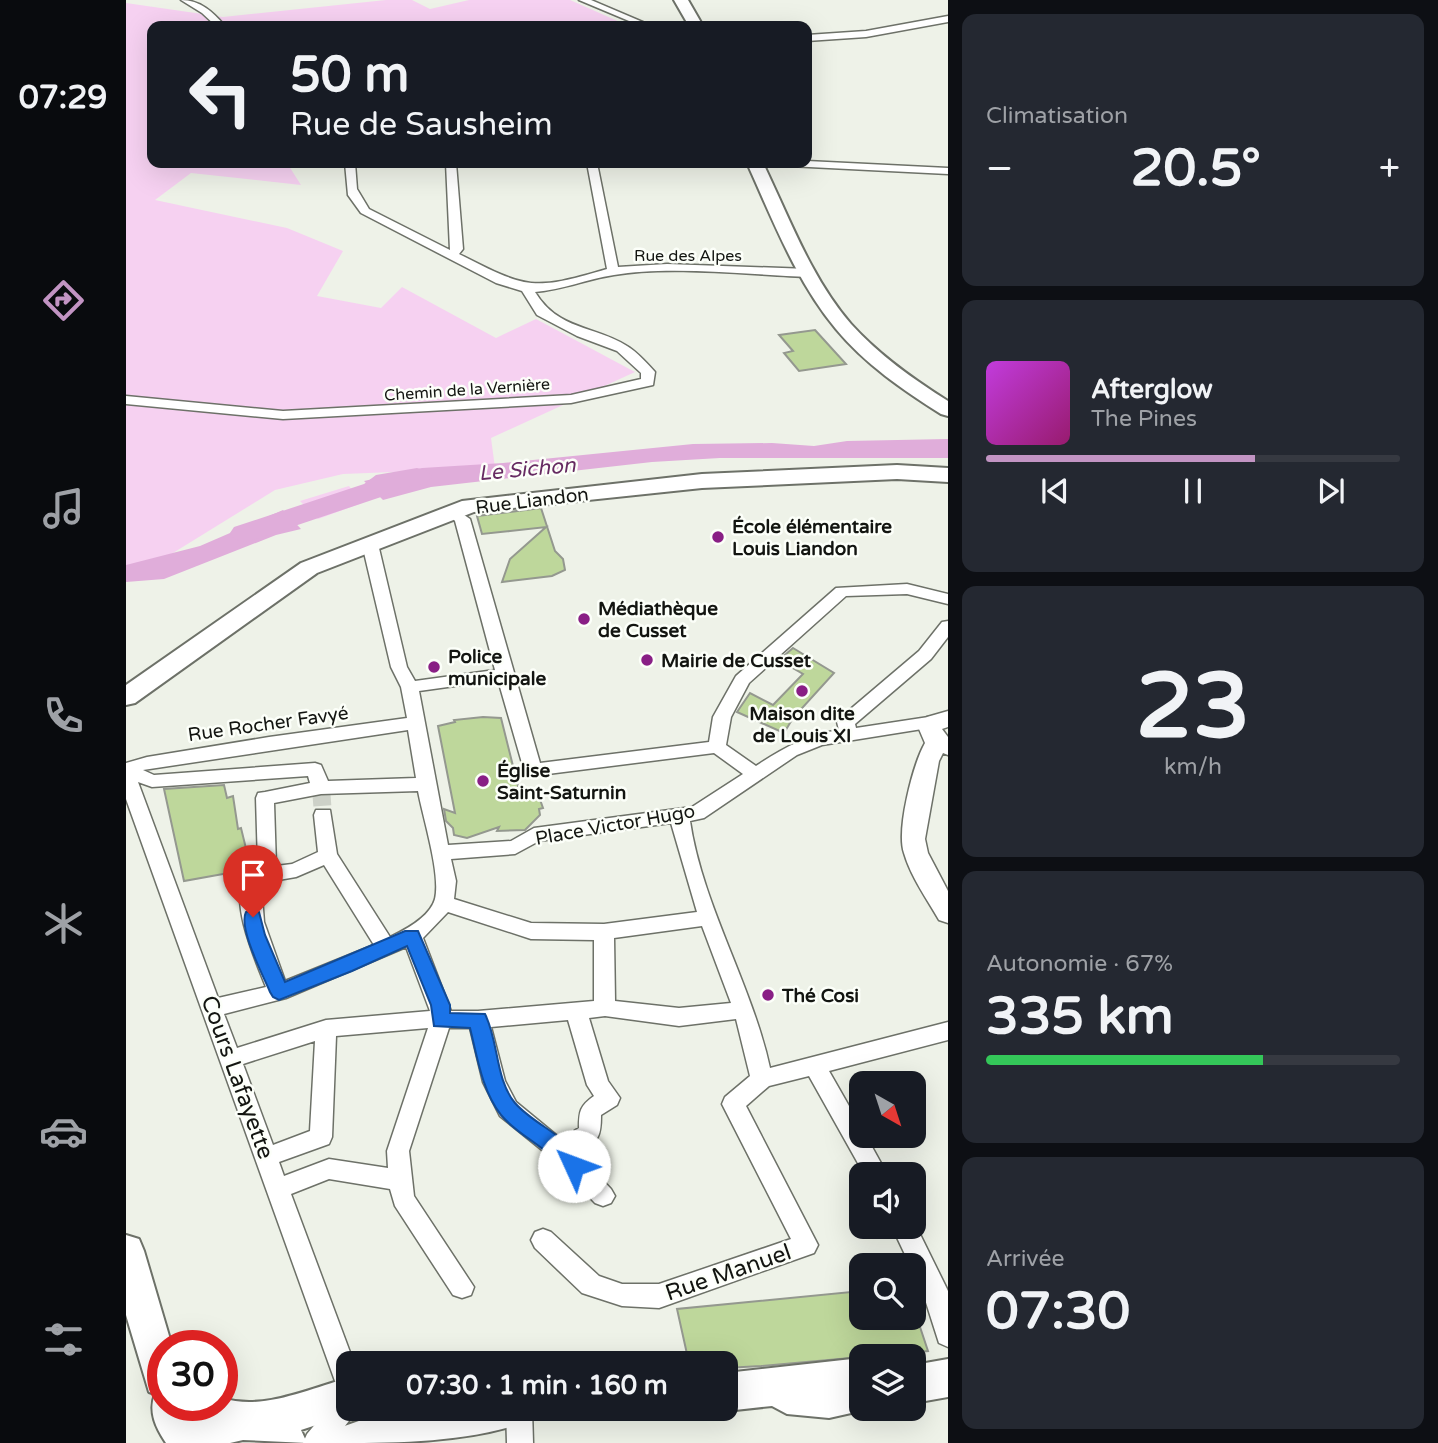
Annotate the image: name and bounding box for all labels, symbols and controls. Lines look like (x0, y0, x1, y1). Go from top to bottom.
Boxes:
text: 50 m (290, 46, 409, 105)
icon: left (175, 49, 266, 140)
text: 07:29 (19, 79, 107, 117)
text: Climatisation (986, 102, 1128, 130)
text: Rue de Sausheim (290, 106, 553, 144)
text: 20.5° (1131, 137, 1261, 200)
text: − (986, 146, 1013, 192)
text: + (1379, 146, 1400, 192)
street label: Rue des Alpes (634, 246, 742, 266)
icon: directions (39, 276, 88, 325)
street label: Chemin de la Vernière (384, 374, 551, 406)
text: Afterglow (1091, 374, 1213, 405)
text: The Pines (1091, 405, 1197, 433)
water label: Le Sichon (478, 453, 578, 486)
icon: previous (1036, 472, 1074, 510)
icon: pause (1174, 472, 1212, 510)
icon: next (1312, 472, 1350, 510)
street label: Rue Liandon (474, 483, 590, 519)
icon: music (39, 484, 88, 533)
place label: École élémentaire Louis Liandon (732, 515, 892, 560)
marker: École élémentaire Louis Liandon (710, 529, 726, 545)
place label: Médiathèque de Cusset (598, 598, 718, 642)
marker: Médiathèque de Cusset (576, 611, 592, 627)
place label: Police municipale (448, 646, 546, 691)
place label: Mairie de Cusset (661, 650, 812, 672)
marker: Mairie de Cusset (639, 652, 655, 668)
text: 23 (1136, 652, 1250, 762)
marker: Police municipale (426, 659, 442, 675)
marker: Maison dite de Louis XI (794, 683, 810, 699)
icon: phone (39, 691, 88, 740)
street label: Rue Rocher Favyé (186, 702, 350, 746)
place label: Maison dite de Louis XI (749, 703, 855, 747)
text: km/h (1164, 753, 1222, 781)
place label: Église Saint-Saturnin (497, 759, 626, 804)
marker: Église Saint-Saturnin (475, 773, 491, 789)
street label: Place Victor Hugo (534, 800, 697, 850)
pin (223, 845, 283, 917)
icon: arrive (234, 856, 272, 894)
icon: climate (39, 899, 88, 948)
text: Autonomie · 67% (986, 950, 1173, 978)
place label: Thé Cosi (781, 985, 859, 1007)
text: 335 km (986, 985, 1174, 1048)
marker: Thé Cosi (760, 987, 776, 1003)
street label: Cours Lafayette (194, 992, 280, 1163)
north arrow (849, 1071, 926, 1148)
map controls (849, 1071, 926, 1421)
icon: car (39, 1107, 88, 1156)
position arrow (537, 1129, 611, 1203)
button: sound (849, 1162, 926, 1239)
street label: Rue Manuel (662, 1238, 795, 1308)
text: Arrivée (986, 1245, 1064, 1273)
button: search (849, 1253, 926, 1330)
text: 07:30 (986, 1280, 1130, 1343)
icon: filters (39, 1315, 88, 1364)
speed limit sign: 30 (147, 1330, 238, 1421)
button: layers (849, 1344, 926, 1421)
text: 07:30 · 1 min · 160 m (406, 1370, 668, 1401)

